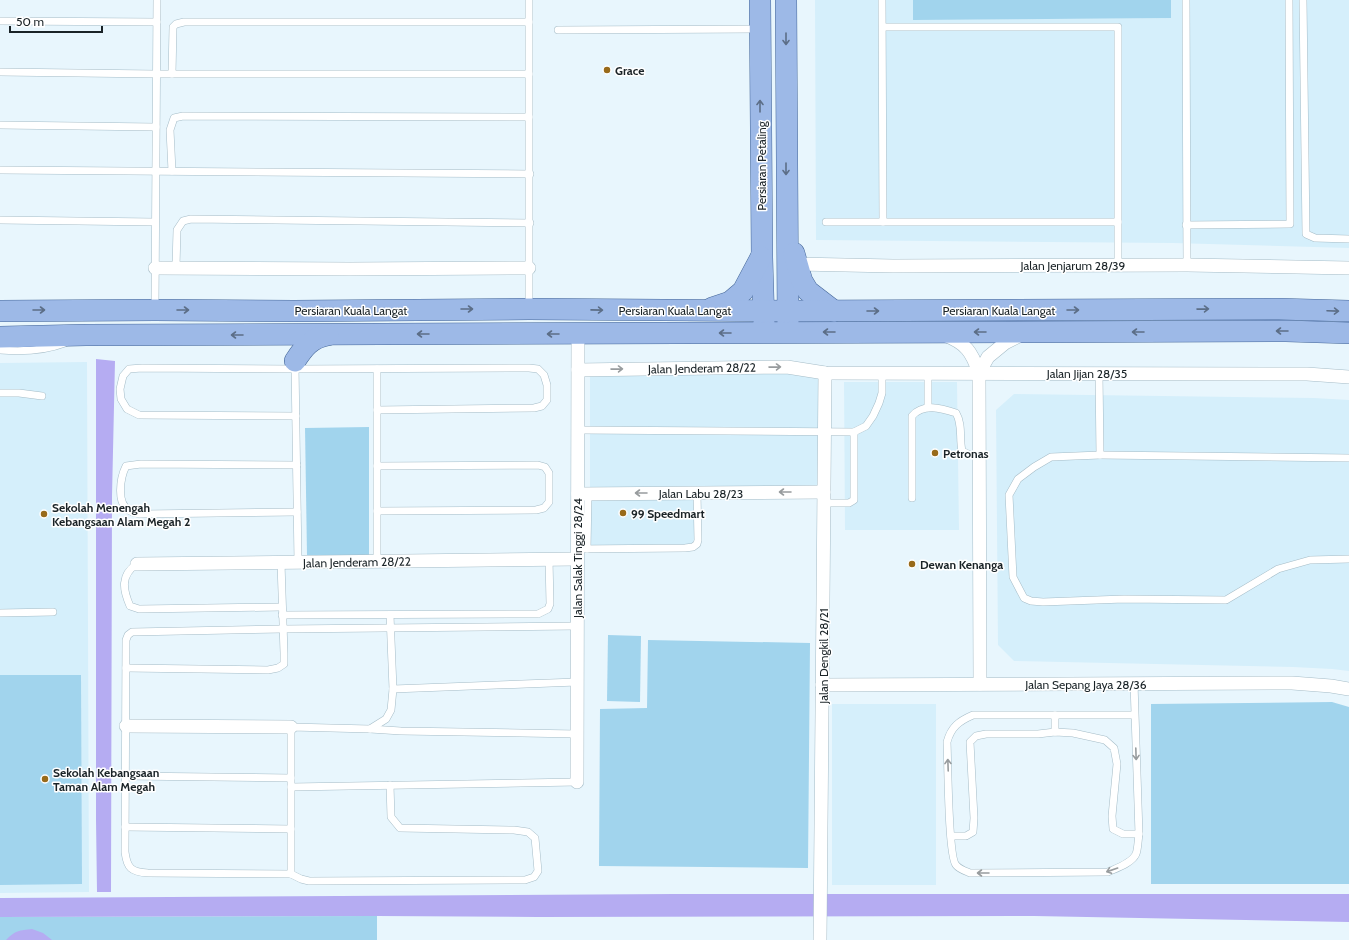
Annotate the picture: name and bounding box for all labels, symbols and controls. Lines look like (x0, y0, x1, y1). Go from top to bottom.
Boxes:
scale bar (10, 8, 102, 34)
text: 50 m (16, 14, 44, 29)
one-way arrow (782, 32, 790, 45)
place label: Grace (615, 63, 644, 78)
marker: Grace (602, 65, 612, 75)
one-way arrow (756, 100, 764, 113)
street label: Persiaran Petaling (754, 120, 769, 211)
one-way arrow (782, 162, 790, 175)
street label: Jalan Jenjarum 28/39 (1020, 258, 1126, 273)
street label: Persiaran Kuala Langat (295, 303, 407, 318)
street label: Persiaran Kuala Langat (619, 303, 731, 318)
street label: Persiaran Kuala Langat (943, 303, 1055, 318)
one-way arrow (1196, 305, 1209, 313)
one-way arrow (32, 306, 45, 314)
one-way arrow (176, 306, 189, 314)
one-way arrow (460, 306, 473, 313)
one-way arrow (590, 306, 603, 314)
one-way arrow (1066, 306, 1079, 314)
one-way arrow (866, 307, 879, 315)
one-way arrow (1326, 307, 1339, 314)
one-way arrow (1276, 327, 1289, 335)
one-way arrow (823, 328, 836, 336)
one-way arrow (974, 328, 987, 336)
one-way arrow (1132, 328, 1145, 336)
one-way arrow (719, 329, 732, 337)
one-way arrow (417, 330, 430, 338)
one-way arrow (547, 330, 560, 338)
one-way arrow (231, 331, 244, 339)
street label: Jalan Jenderam 28/22 (647, 360, 756, 376)
one-way arrow (768, 364, 781, 371)
one-way arrow (610, 365, 623, 373)
street label: Jalan Jijan 28/35 (1046, 366, 1127, 381)
place label: Petronas (943, 446, 989, 461)
marker: Petronas (930, 448, 940, 458)
street label: Jalan Labu 28/23 (658, 486, 743, 501)
one-way arrow (779, 488, 792, 496)
one-way arrow (635, 489, 648, 497)
street label: Jalan Salak Tinggi 28/24 (570, 498, 585, 619)
place label: Sekolah Menengah Kebangsaan Alam Megah 2 (52, 500, 190, 529)
place label: 99 Speedmart (631, 506, 705, 521)
marker: 99 Speedmart (618, 508, 628, 518)
marker: Sekolah Menengah Kebangsaan Alam Megah 2 (39, 509, 49, 519)
street label: Jalan Jenderam 28/22 (302, 554, 411, 570)
place label: Dewan Kenanga (920, 557, 1003, 572)
marker: Dewan Kenanga (907, 559, 917, 569)
street label: Jalan Dengkil 28/21 (816, 608, 831, 705)
street label: Jalan Sepang Jaya 28/36 (1024, 677, 1147, 692)
one-way arrow (1132, 747, 1140, 760)
one-way arrow (944, 759, 952, 772)
place label: Sekolah Kebangsaan Taman Alam Megah (53, 765, 159, 794)
marker: Sekolah Kebangsaan Taman Alam Megah (40, 774, 50, 784)
one-way arrow (1106, 867, 1119, 874)
one-way arrow (977, 869, 990, 877)

